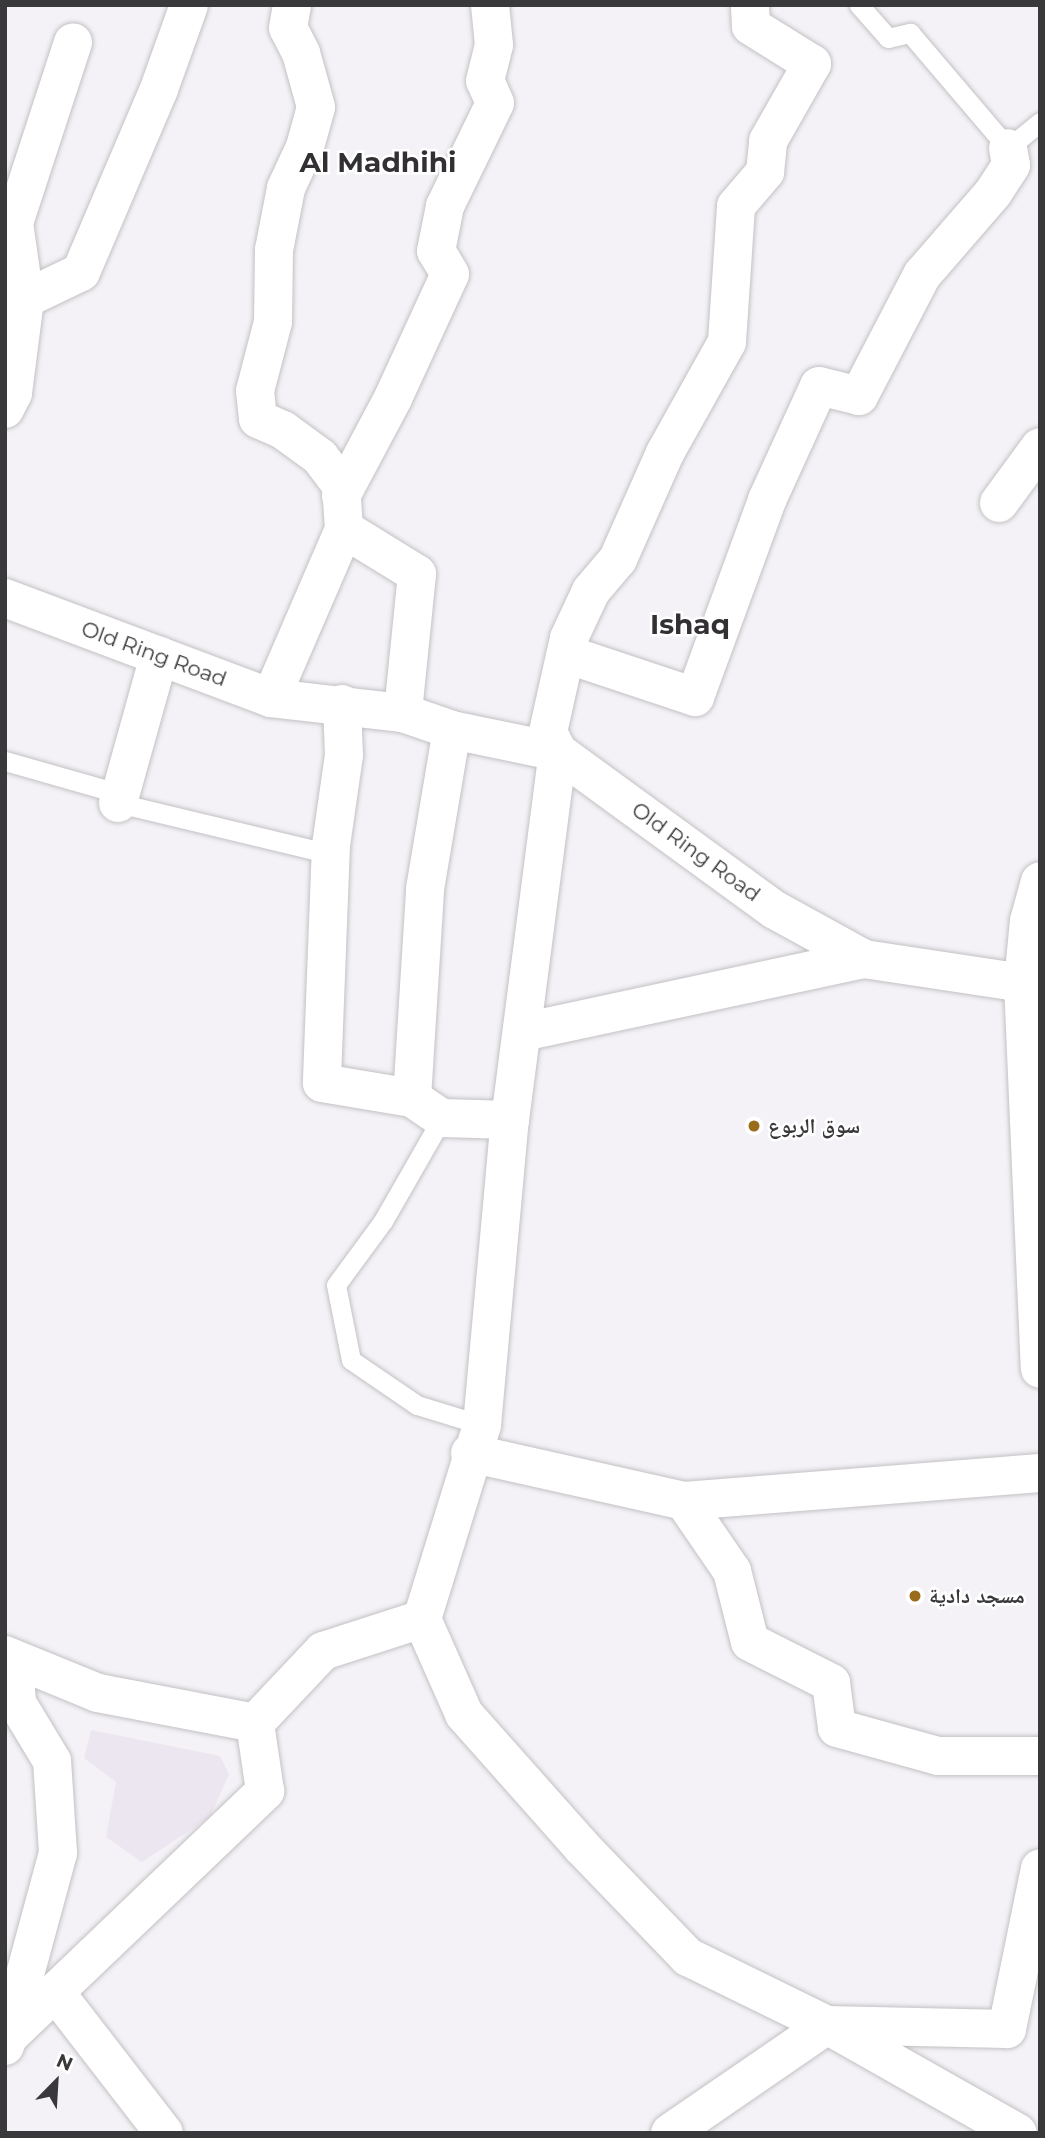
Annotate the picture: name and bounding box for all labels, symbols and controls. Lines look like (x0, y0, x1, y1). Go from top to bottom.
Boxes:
district label: Al Madhihi (300, 145, 456, 179)
district label: Ishaq (650, 607, 730, 641)
street label: Old Ring Road (78, 616, 230, 692)
street label: Old Ring Road (627, 797, 765, 907)
place label: سوق الربوع (768, 1113, 860, 1139)
marker: سوق الربوع (746, 1118, 762, 1134)
place label: مسجد دادية (929, 1583, 1025, 1609)
marker: مسجد دادية (907, 1588, 923, 1604)
north arrow (21, 2047, 91, 2117)
text: N (53, 2049, 76, 2076)

